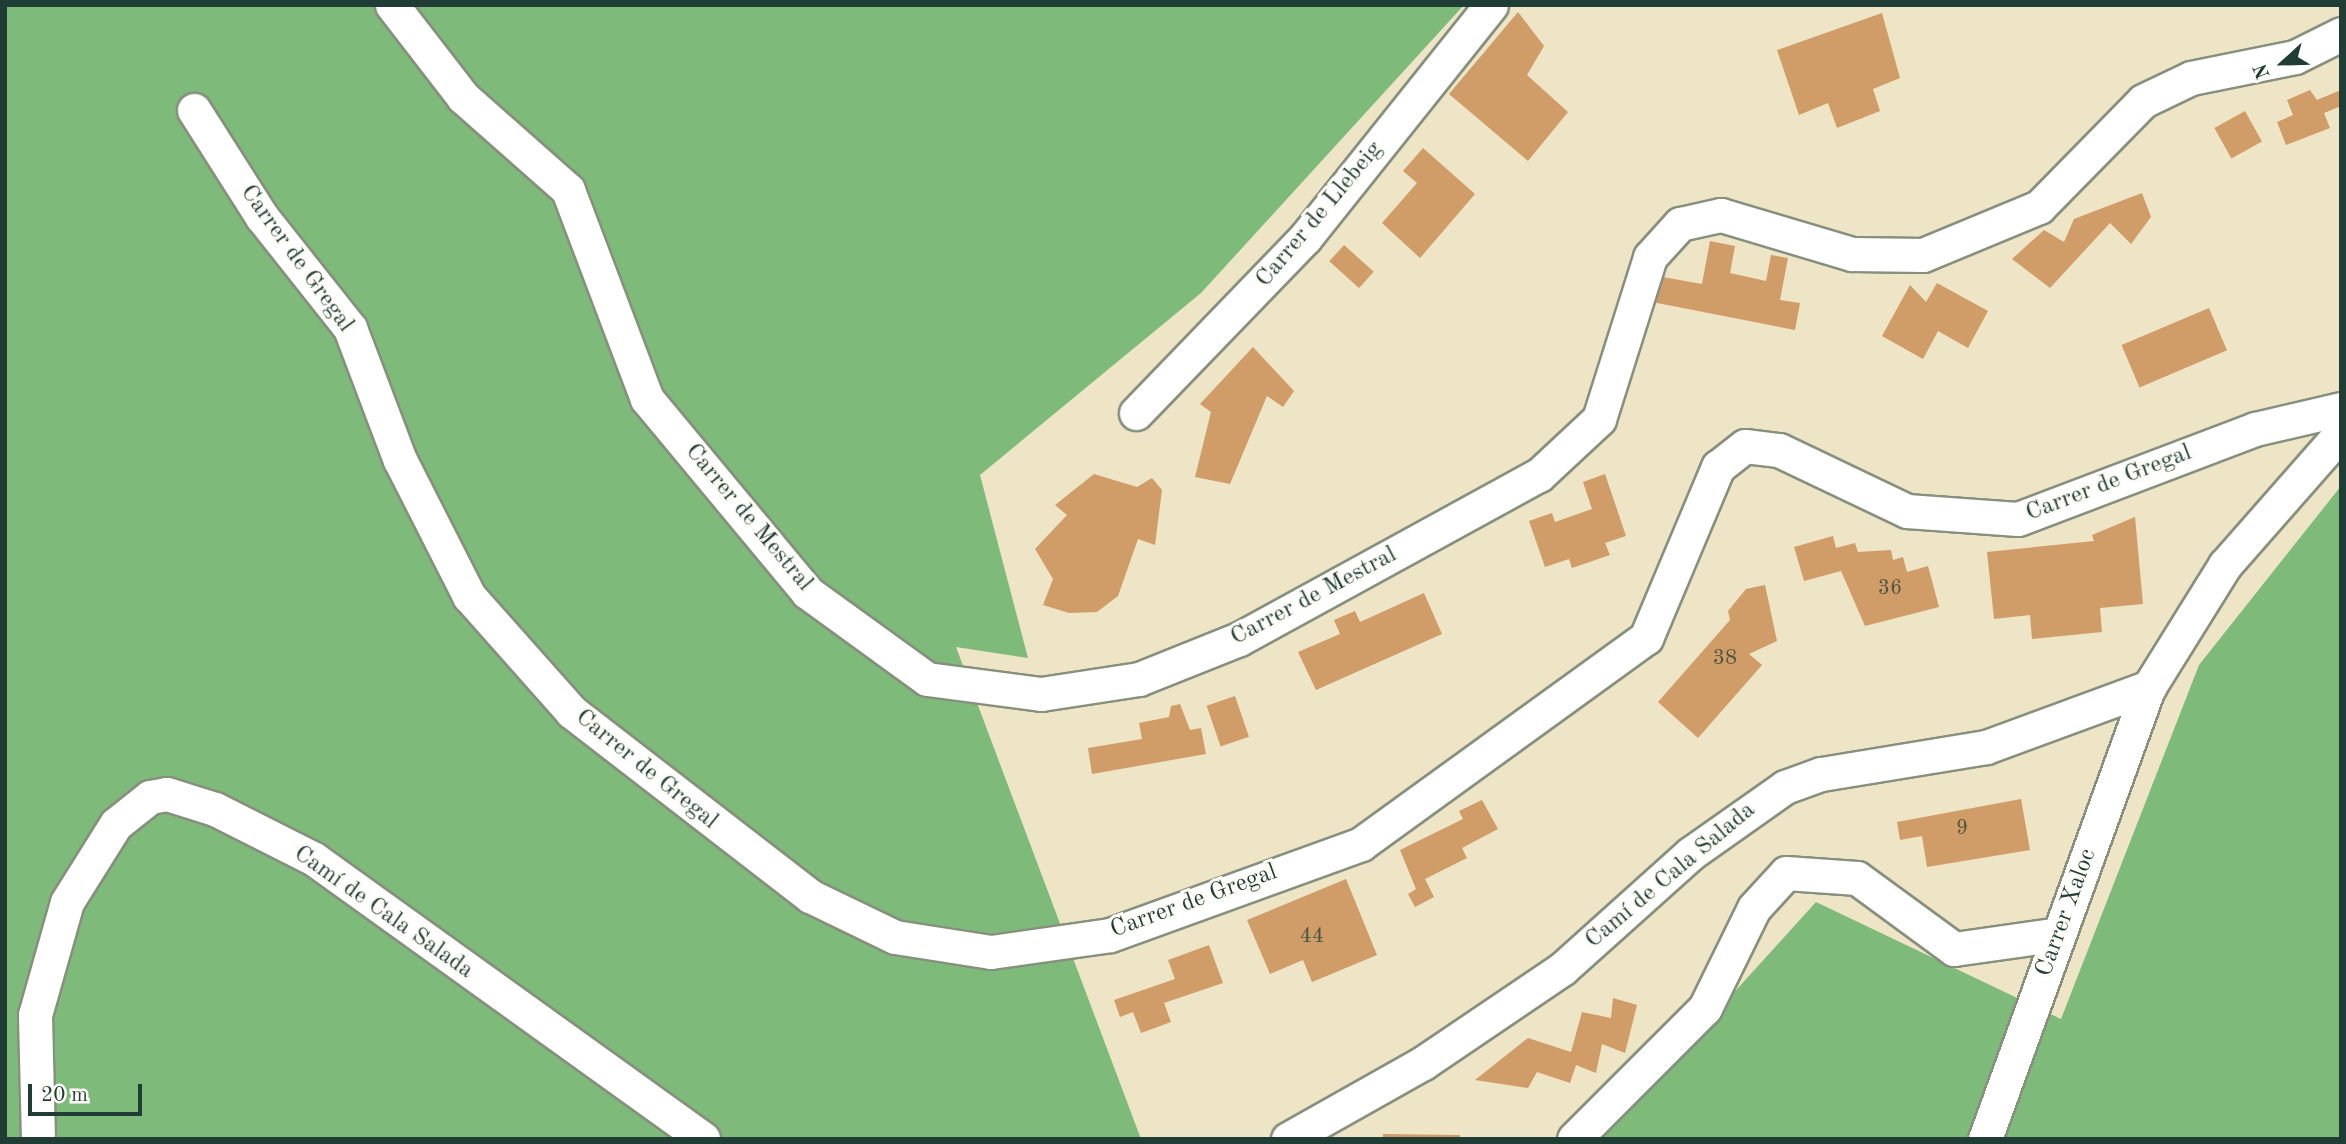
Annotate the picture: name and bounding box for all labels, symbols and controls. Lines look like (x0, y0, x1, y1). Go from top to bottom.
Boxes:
north arrow (2248, 28, 2318, 98)
text: N (2252, 61, 2275, 81)
street label: Carrer de Llebeig (1251, 136, 1389, 294)
street label: Carrer de Gregal (233, 180, 359, 338)
street label: Carrer de Mestral (678, 438, 818, 598)
street label: Carrer de Gregal (2022, 439, 2196, 529)
street label: Carrer de Mestral (1226, 541, 1402, 653)
house number: 36 (1878, 576, 1902, 602)
house number: 38 (1713, 646, 1737, 672)
street label: Carrer de Gregal (569, 704, 723, 836)
street label: Camí de Cala Salada (1580, 797, 1762, 955)
house number: 9 (1956, 816, 1968, 842)
street label: Camí de Cala Salada (288, 840, 478, 986)
street label: Carrer Xaloc (2031, 845, 2103, 981)
street label: Carrer de Gregal (1107, 859, 1281, 945)
house number: 44 (1300, 924, 1324, 950)
scale bar (32, 1070, 145, 1114)
text: 20 m (41, 1085, 88, 1106)

